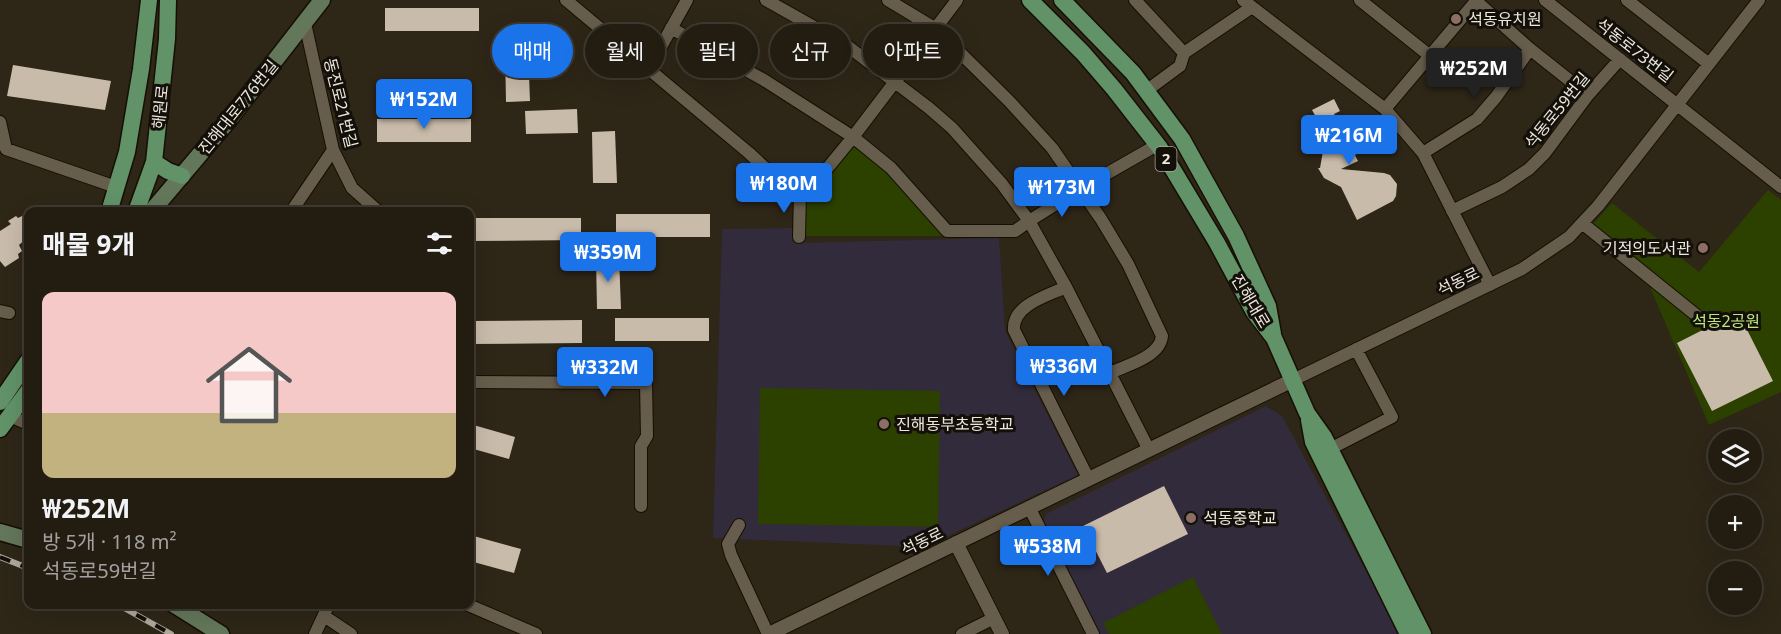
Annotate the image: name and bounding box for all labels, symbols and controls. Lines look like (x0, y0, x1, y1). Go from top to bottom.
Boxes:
place label: 석동유치원 (1468, 8, 1542, 30)
marker: 석동유치원 (1449, 12, 1463, 26)
street label: 석동로73번길 (1592, 13, 1678, 87)
chip: 매매 (492, 24, 573, 78)
chip: 월세 (585, 24, 665, 78)
chip: 필터 (677, 24, 758, 78)
chip: 신규 (770, 24, 851, 78)
chip: 아파트 (863, 24, 963, 78)
pin: ₩252M (1432, 48, 1516, 99)
text: ₩252M (1440, 54, 1508, 81)
street label: 진해대로776번길 (193, 55, 283, 159)
street label: 동진로21번길 (319, 56, 363, 150)
street label: 석동로59번길 (1520, 67, 1594, 153)
pin: ₩152M (382, 79, 466, 130)
street label: 해원로 (147, 84, 173, 130)
text: ₩152M (390, 85, 458, 112)
pin: ₩216M (1307, 115, 1391, 166)
text: ₩216M (1315, 121, 1383, 148)
road number: 2 (1156, 147, 1176, 171)
pin: ₩180M (742, 163, 826, 214)
pin: ₩173M (1020, 167, 1104, 218)
text: ₩180M (750, 169, 818, 196)
text: ₩173M (1028, 173, 1096, 200)
text: 매물 9개 (42, 226, 135, 262)
icon: filters (423, 227, 456, 260)
pin: ₩359M (566, 232, 650, 283)
place label: 기적의도서관 (1603, 237, 1691, 259)
text: ₩359M (574, 238, 642, 265)
marker: 기적의도서관 (1696, 241, 1710, 255)
street label: 석동로 (1433, 261, 1483, 301)
street label: 진해대로 (1226, 270, 1276, 332)
park label: 석동2공원 (1692, 310, 1760, 332)
icon: home (195, 331, 303, 439)
pin: ₩336M (1022, 346, 1106, 397)
pin: ₩332M (563, 347, 647, 398)
text: ₩336M (1030, 352, 1098, 379)
text: ₩332M (571, 353, 639, 380)
place label: 진해동부초등학교 (896, 413, 1014, 435)
marker: 진해동부초등학교 (877, 417, 891, 431)
map controls (1708, 429, 1762, 615)
button: layers (1708, 429, 1762, 483)
text: ₩252M (42, 490, 130, 526)
button: + (1708, 495, 1762, 549)
place label: 석동중학교 (1203, 507, 1277, 529)
marker: 석동중학교 (1184, 511, 1198, 525)
street label: 석동로 (897, 521, 947, 561)
pin: ₩538M (1006, 526, 1090, 577)
text: 방 5개 · 118 m² (42, 528, 176, 555)
text: ₩538M (1014, 532, 1082, 559)
text: 석동로59번길 (42, 557, 157, 584)
button: − (1708, 561, 1762, 615)

